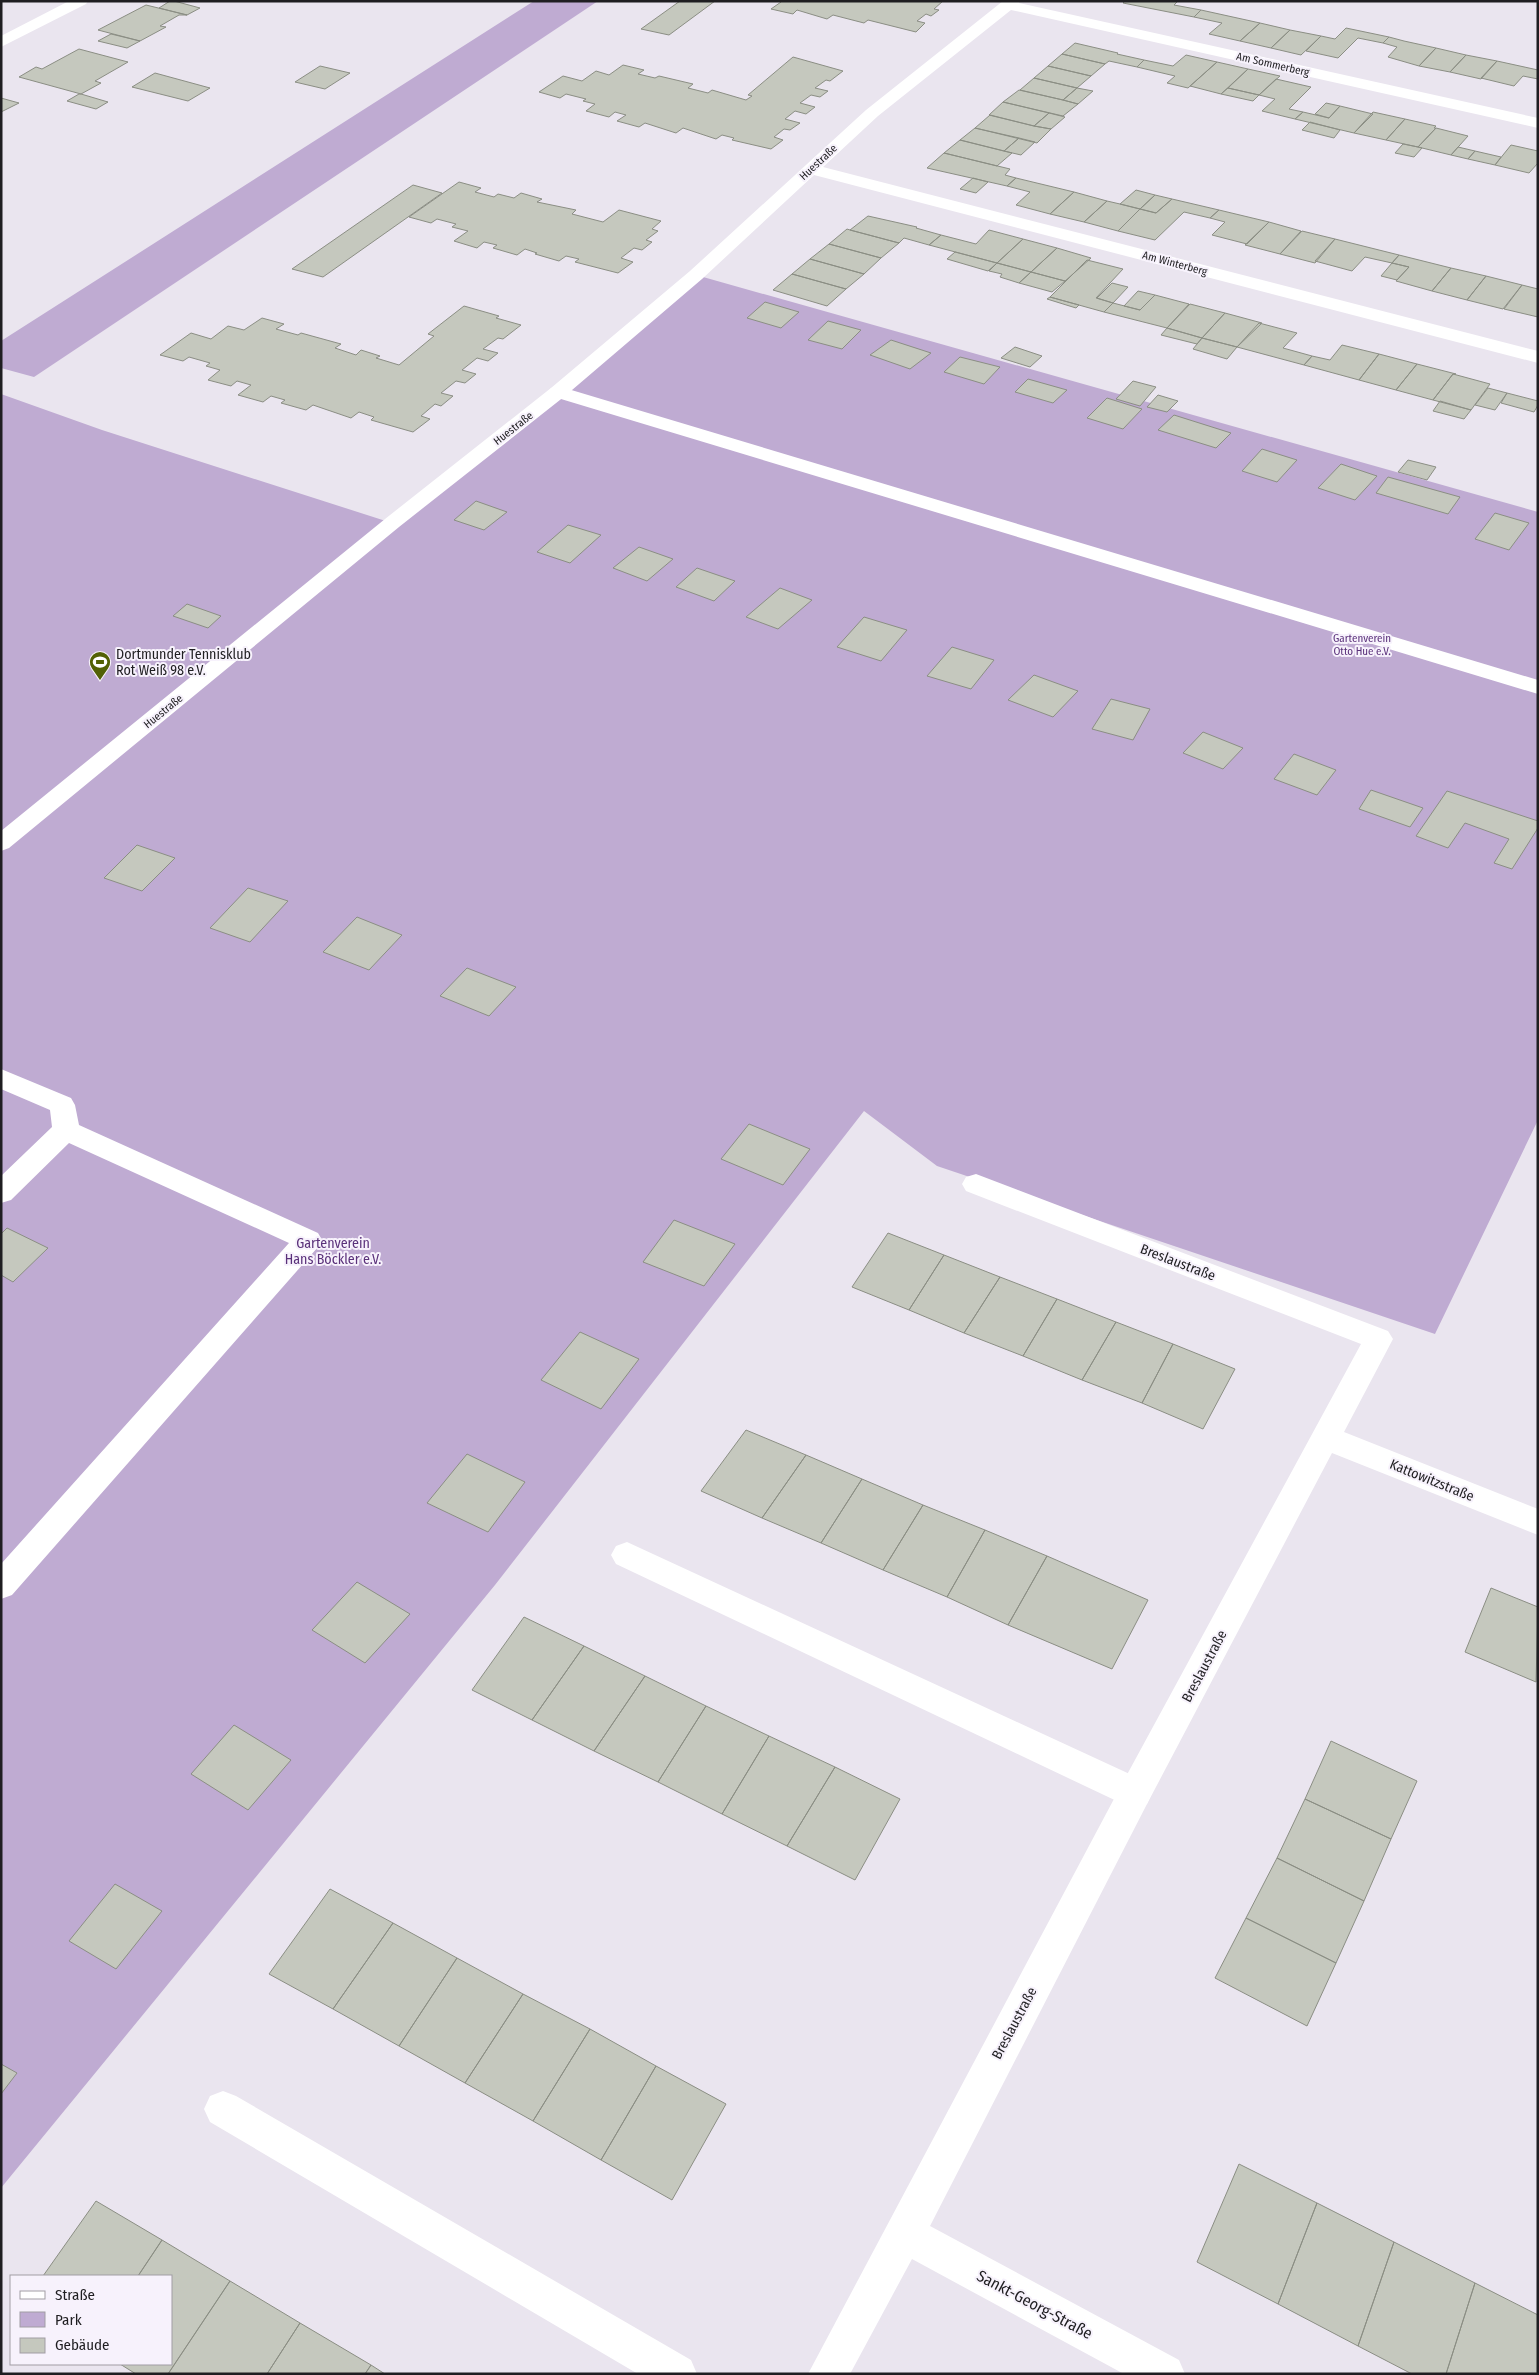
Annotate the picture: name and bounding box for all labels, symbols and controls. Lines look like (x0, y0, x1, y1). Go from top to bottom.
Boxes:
street label: Am Sommerberg (1235, 50, 1311, 79)
street label: Huestraße (797, 142, 840, 183)
street label: Am Winterberg (1141, 249, 1209, 279)
street label: Huestraße (491, 409, 536, 448)
park label: Gartenverein Otto Hue e.V. (1333, 632, 1391, 658)
place label: Dortmunder Tennisklub Rot Weiß 98 e.V. (116, 646, 251, 679)
sports icon: Dortmunder Tennisklub Rot Weiß 98 e.V. (88, 650, 112, 681)
street label: Huestraße (141, 692, 185, 731)
park label: Gartenverein Hans Böckler e.V. (285, 1235, 381, 1268)
street label: Breslaustraße (1138, 1240, 1218, 1285)
street label: Kattowitzstraße (1387, 1456, 1477, 1505)
street label: Breslaustraße (1178, 1627, 1231, 1705)
street label: Breslaustraße (988, 1984, 1041, 2062)
street label: Sankt-Georg-Straße (974, 2266, 1096, 2343)
legend (10, 2275, 172, 2365)
text: Straße (55, 2286, 95, 2304)
text: Park (55, 2311, 82, 2329)
text: Gebäude (55, 2336, 110, 2354)

